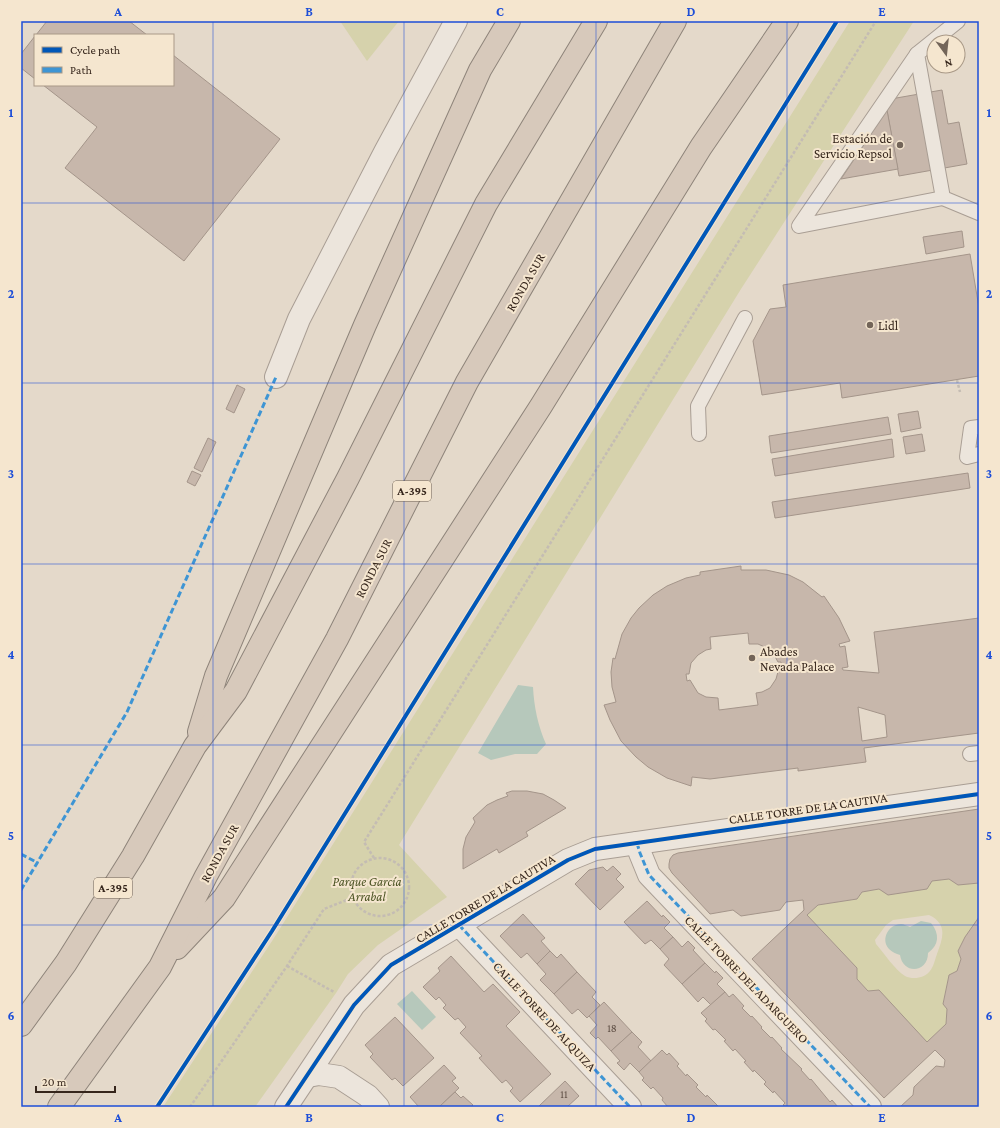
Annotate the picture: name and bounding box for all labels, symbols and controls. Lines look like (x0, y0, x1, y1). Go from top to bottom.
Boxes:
text: A (113, 4, 122, 19)
text: B (305, 4, 313, 19)
text: C (496, 4, 504, 19)
text: D (687, 4, 696, 19)
text: E (878, 4, 886, 19)
legend (34, 34, 174, 86)
north arrow (926, 34, 966, 74)
text: Cycle path (70, 43, 121, 57)
text: N (943, 57, 954, 71)
text: Path (70, 63, 92, 77)
text: 1 (9, 105, 14, 120)
text: 1 (987, 105, 992, 120)
place label: Estación de Servicio Repsol (814, 131, 893, 161)
marker: Estación de Servicio Repsol (895, 140, 905, 150)
street label: RONDA SUR (503, 250, 548, 314)
text: 2 (8, 286, 15, 301)
text: 2 (986, 286, 993, 301)
place label: Lidl (878, 318, 899, 333)
marker: Lidl (865, 320, 875, 330)
text: 3 (8, 466, 14, 481)
text: 3 (986, 466, 992, 481)
road number: A-395 (393, 481, 431, 501)
street label: RONDA SUR (352, 535, 395, 600)
place label: Abades Nevada Palace (760, 644, 834, 674)
text: 4 (7, 647, 15, 662)
text: 4 (985, 647, 993, 662)
marker: Abades Nevada Palace (747, 653, 757, 663)
street label: CALLE TORRE DE LA CAUTIVA (728, 790, 889, 827)
street label: RONDA SUR (197, 821, 242, 885)
text: 5 (8, 828, 14, 843)
text: 5 (986, 828, 992, 843)
street label: CALLE TORRE DE LA CAUTIVA (413, 850, 558, 946)
park label: Parque García Arrabal (332, 874, 402, 904)
road number: A-395 (94, 878, 132, 898)
street label: CALLE TORRE DEL ADARGUERO (682, 912, 812, 1046)
street label: CALLE TORRE DE ALQUIZA (490, 959, 600, 1075)
text: 6 (7, 1008, 15, 1023)
text: 6 (985, 1008, 993, 1023)
house number: 18 (607, 1022, 617, 1034)
scale bar (36, 1068, 115, 1094)
text: 20 m (42, 1075, 67, 1089)
house number: 11 (560, 1088, 568, 1100)
text: A (113, 1110, 122, 1125)
text: B (305, 1110, 313, 1125)
text: C (496, 1110, 504, 1125)
text: D (687, 1110, 696, 1125)
text: E (878, 1110, 886, 1125)

